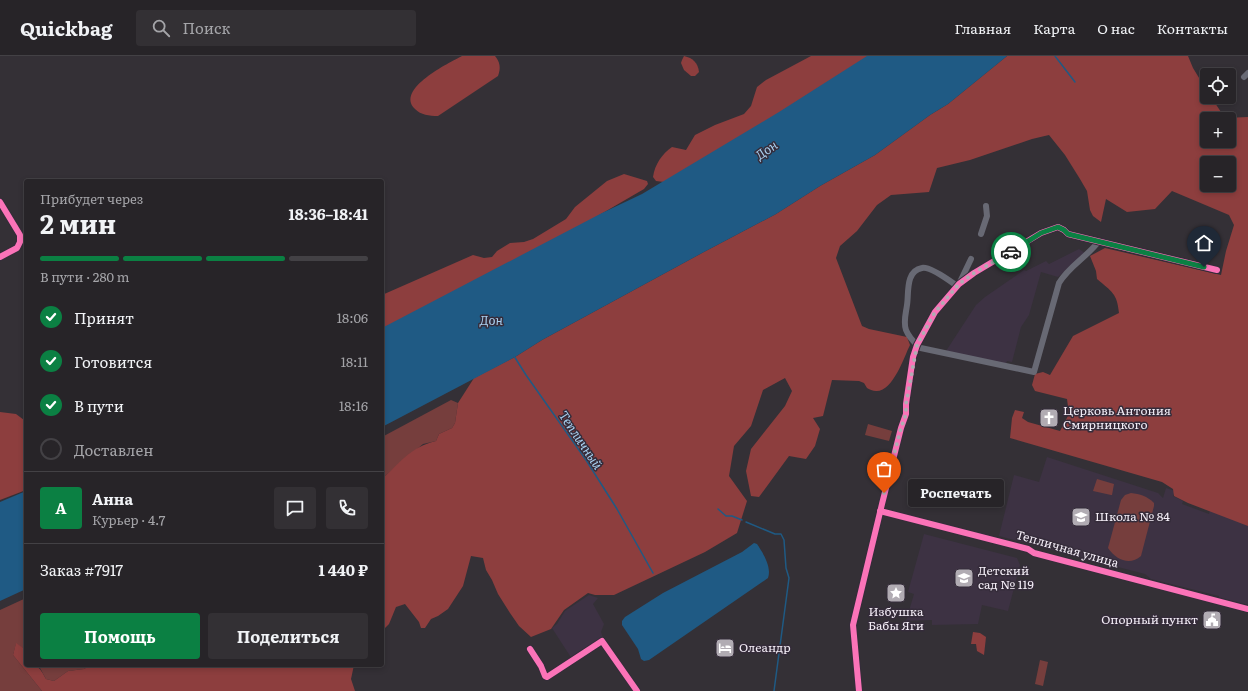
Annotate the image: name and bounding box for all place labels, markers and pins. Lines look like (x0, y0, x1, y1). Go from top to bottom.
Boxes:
pin (1187, 226, 1221, 267)
place label: Церковь Антония Смирницкого (1063, 401, 1171, 433)
church icon: Церковь Антония Смирницкого (1038, 407, 1060, 429)
pin (867, 452, 901, 493)
callout: Роспечать (908, 479, 1004, 507)
school or university icon: Школа № 84 (1070, 506, 1092, 528)
place label: Школа № 84 (1095, 507, 1170, 525)
place label: Детский сад № 119 (978, 561, 1034, 593)
school or university icon: Детский сад № 119 (953, 567, 975, 589)
place icon: Избушка Бабы Яги (885, 582, 907, 604)
place label: Избушка Бабы Яги (868, 602, 924, 634)
public building icon: Опорный пункт (1201, 609, 1223, 631)
place label: Опорный пункт (1101, 610, 1198, 628)
hotel icon: Олеандр (714, 637, 736, 659)
place label: Олеандр (739, 638, 791, 656)

